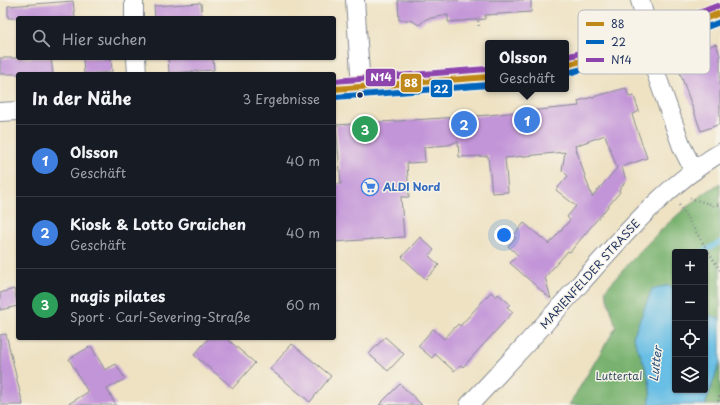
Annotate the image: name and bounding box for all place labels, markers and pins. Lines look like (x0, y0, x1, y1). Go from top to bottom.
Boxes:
unlabelled marker (355, 90, 365, 100)
pin: 1 (514, 105, 540, 135)
pin: 2 (451, 109, 477, 139)
pin: 3 (352, 114, 378, 144)
supermarket icon: ALDI Nord (360, 177, 380, 197)
place label: ALDI Nord (382, 178, 440, 195)

